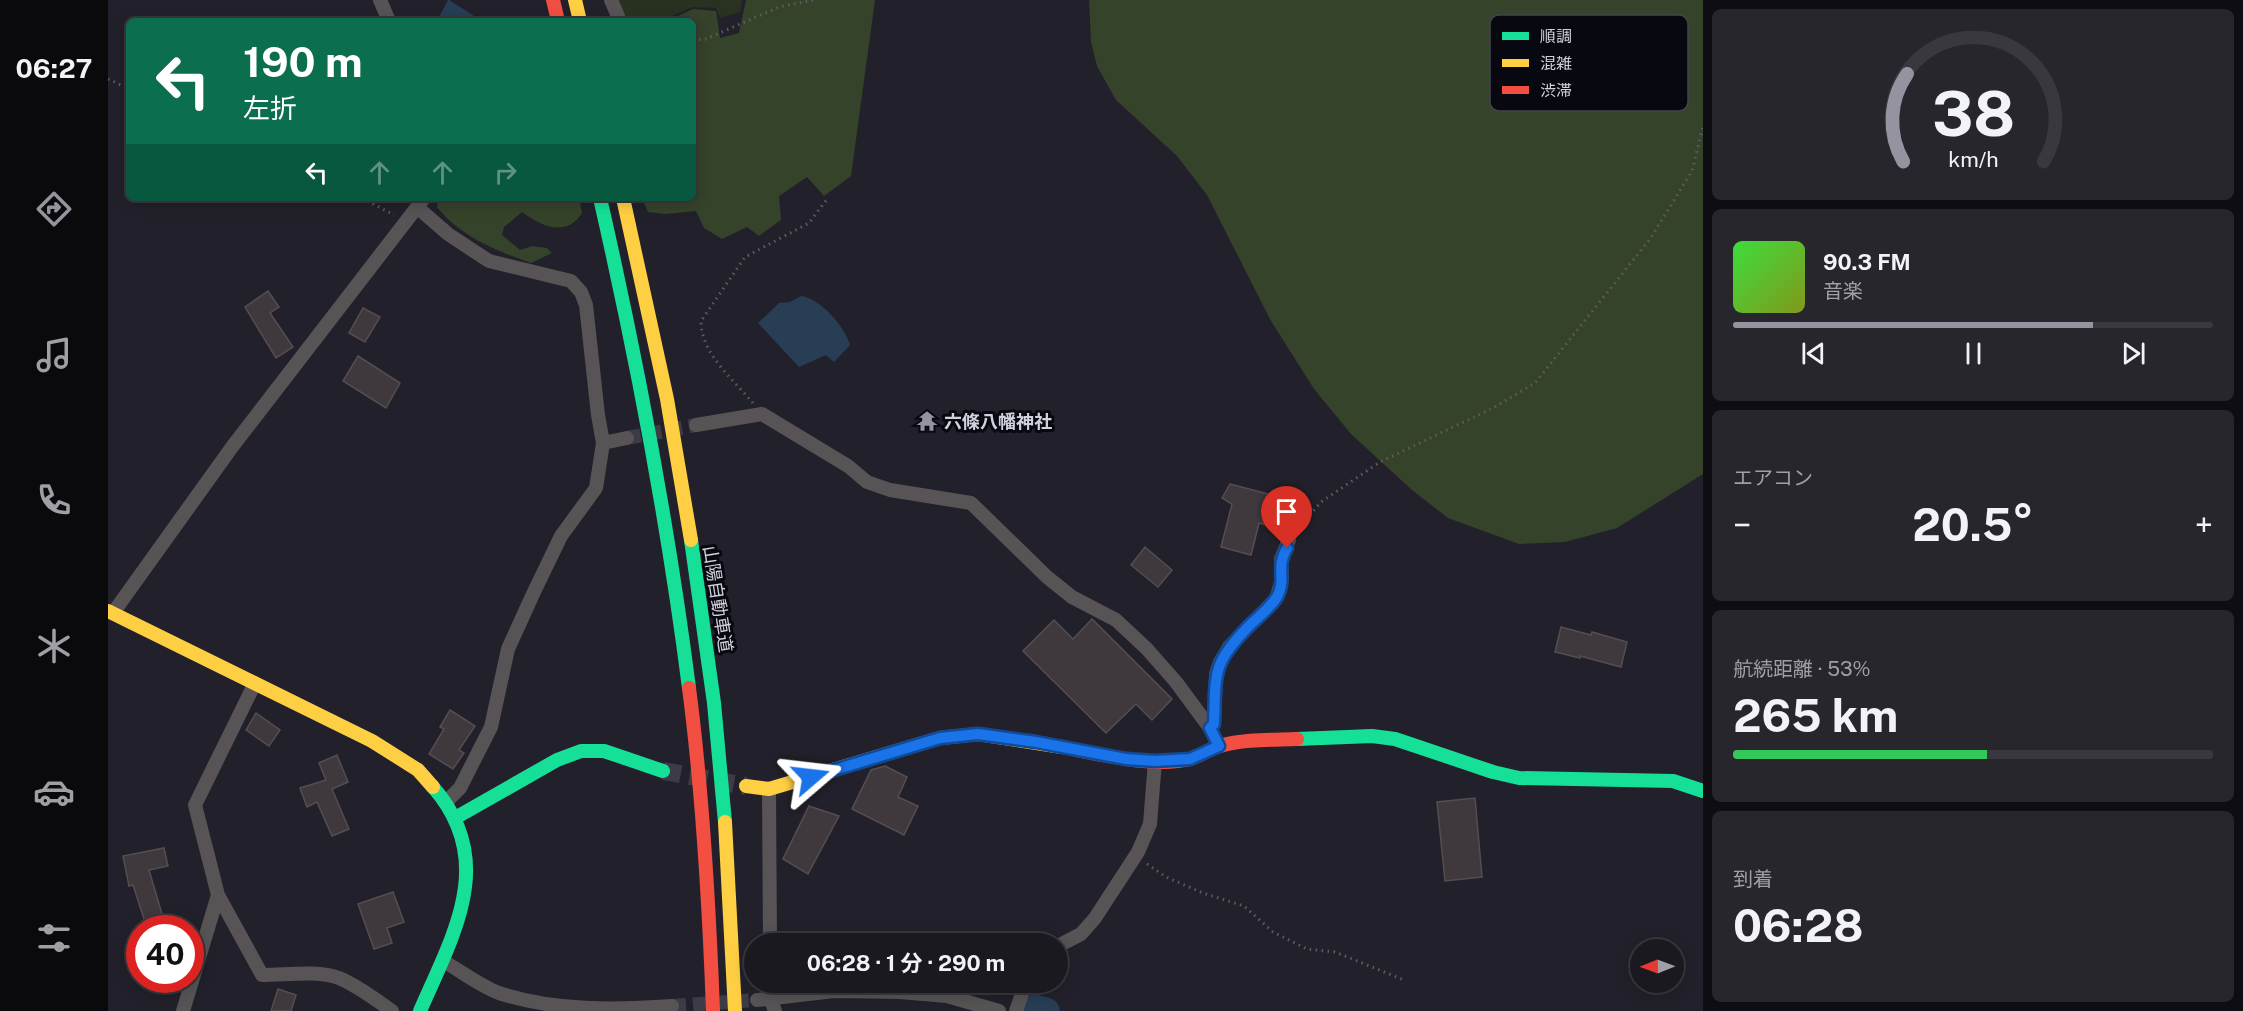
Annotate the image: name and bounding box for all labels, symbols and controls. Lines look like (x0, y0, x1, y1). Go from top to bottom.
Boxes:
legend (1490, 15, 1688, 111)
text: 順調 (1540, 27, 1572, 46)
text: 190 m (243, 37, 363, 86)
icon: left (144, 42, 222, 120)
text: 06:27 (15, 52, 93, 84)
text: 混雑 (1540, 54, 1572, 73)
text: 38 (1931, 77, 2015, 150)
text: 渋滞 (1540, 81, 1572, 100)
text: 左折 (243, 92, 297, 124)
text: km/h (1948, 147, 1998, 172)
icon: left (300, 156, 333, 189)
icon: ahead (363, 156, 396, 189)
icon: ahead (426, 156, 459, 189)
icon: right (489, 156, 522, 189)
icon: directions (33, 188, 75, 230)
text: 90.3 FM (1823, 249, 1911, 275)
text: 音楽 (1823, 279, 1863, 303)
icon: music (33, 334, 75, 376)
icon: previous (1797, 337, 1830, 370)
icon: pause (1957, 337, 1990, 370)
icon: next (2117, 337, 2150, 370)
temple icon: 六條八幡神社 (915, 409, 939, 433)
place label: 六條八幡神社 (944, 411, 1052, 432)
text: エアコン (1733, 466, 1813, 490)
icon: phone (33, 479, 75, 521)
pin (1261, 486, 1312, 548)
icon: arrive (1270, 495, 1303, 528)
text: 20.5° (1912, 498, 2034, 551)
text: − (1733, 506, 1751, 544)
text: + (2195, 506, 2213, 544)
street label: 山陽自動車道 (699, 544, 737, 654)
icon: climate (33, 625, 75, 667)
text: 航続距離 · 53% (1733, 657, 1871, 681)
text: 265 km (1733, 689, 1898, 742)
position arrow (779, 745, 843, 809)
icon: car (33, 771, 75, 813)
text: 到着 (1733, 867, 1773, 891)
text: 06:28 (1733, 899, 1863, 952)
speed limit sign: 40 (126, 915, 204, 993)
icon: filters (33, 917, 75, 959)
north arrow (1630, 939, 1684, 993)
map controls (1630, 939, 1684, 993)
text: 06:28 · 1 分 · 290 m (807, 950, 1005, 976)

